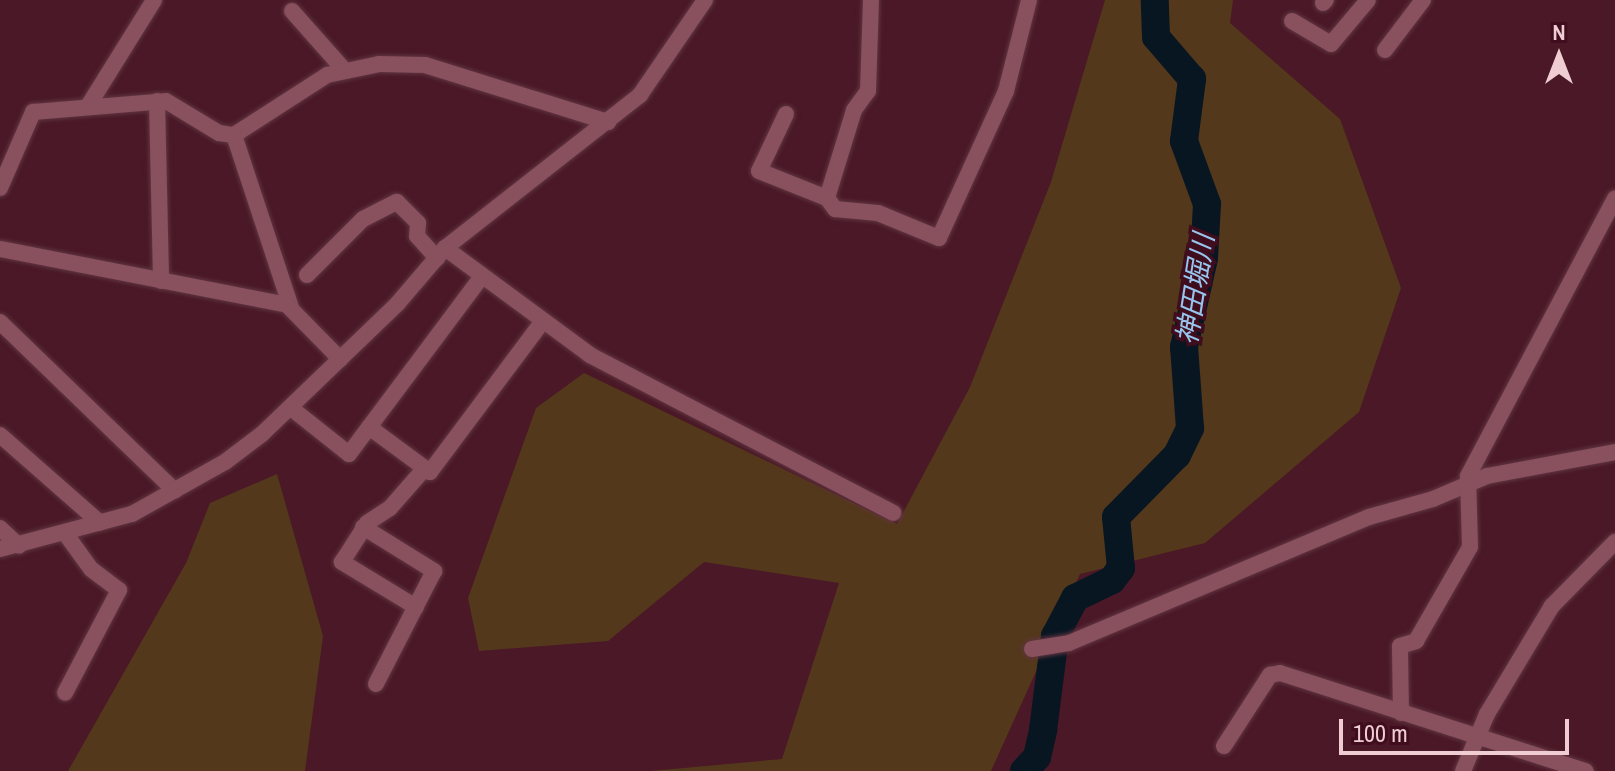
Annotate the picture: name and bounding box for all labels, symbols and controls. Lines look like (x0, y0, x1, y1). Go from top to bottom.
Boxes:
north arrow (1519, 16, 1599, 96)
text: N (1552, 17, 1566, 47)
water label: 神田堀川 (1170, 231, 1220, 347)
scale bar (1343, 703, 1573, 753)
text: 100 m (1353, 717, 1408, 749)

